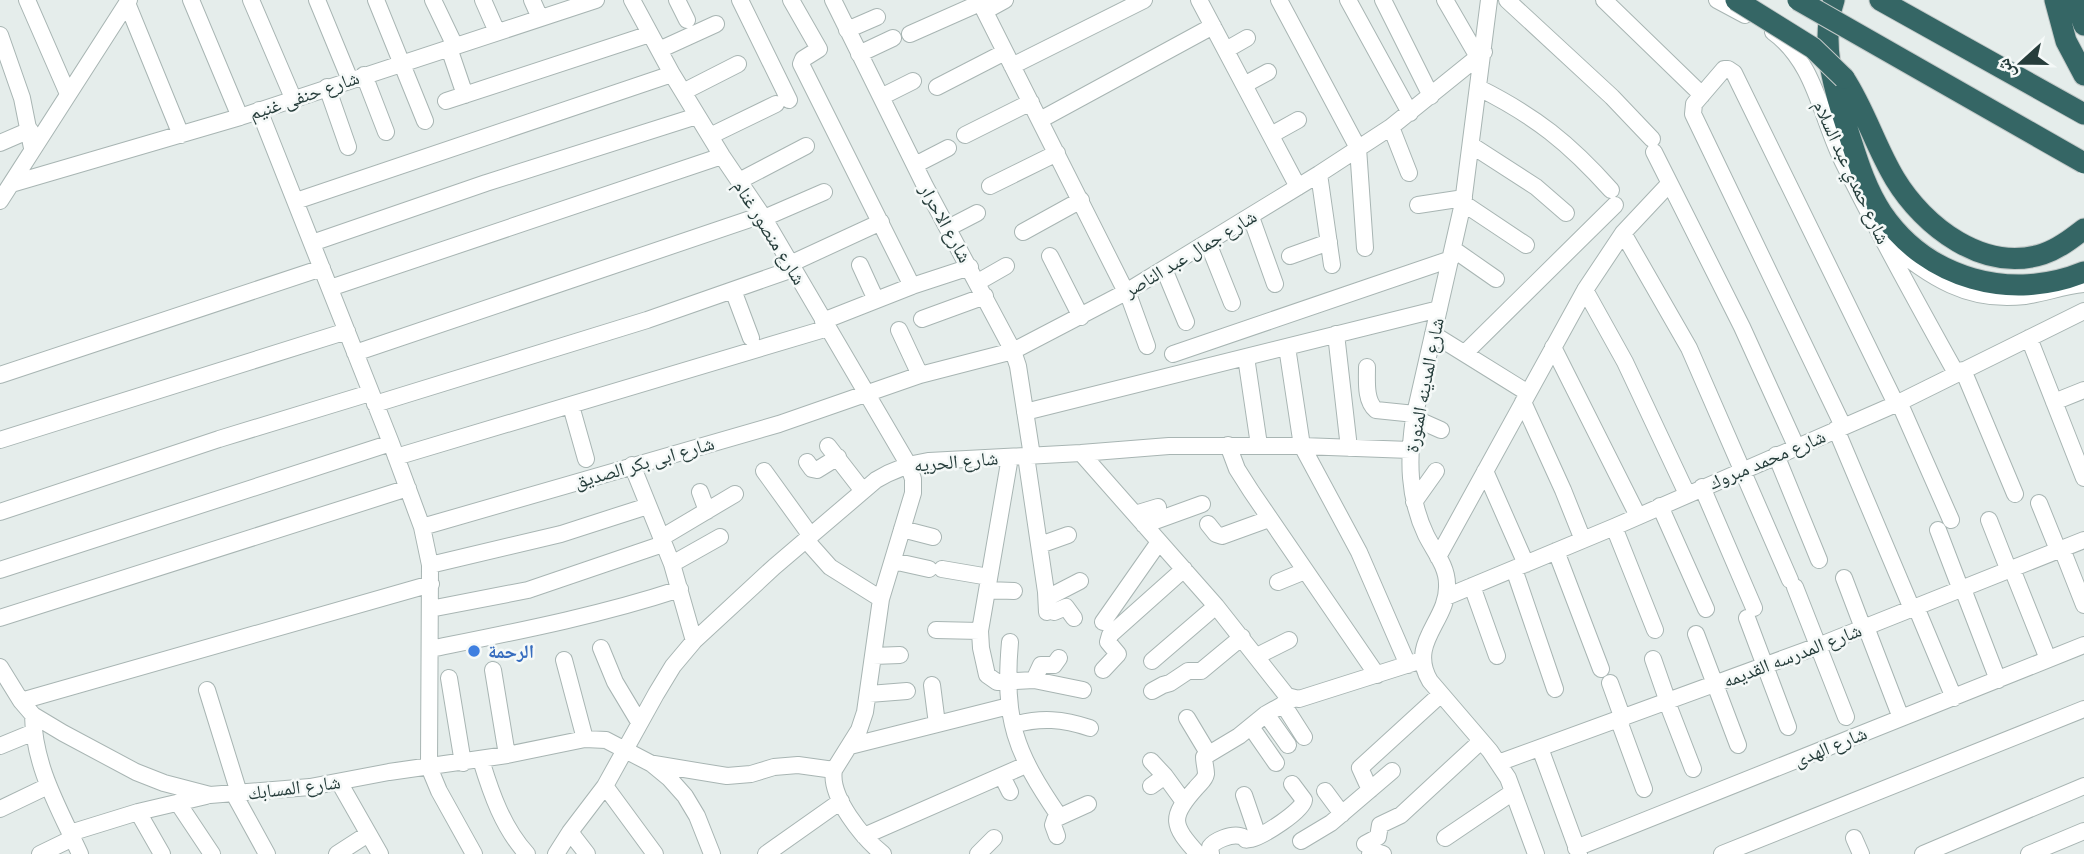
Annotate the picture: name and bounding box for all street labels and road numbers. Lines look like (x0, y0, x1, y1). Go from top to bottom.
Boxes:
street label: شارع حنفى غنيم (245, 64, 363, 126)
street label: شارع حمدي عبد السلام (1805, 96, 1897, 249)
street label: شارع منصور غنام (727, 175, 813, 290)
street label: شارع الاحرار (913, 178, 978, 267)
street label: شارع جمال عبد الناصر (1118, 203, 1261, 303)
street label: شارع المدينه المنورة (1398, 315, 1450, 455)
street label: شارع محمد مبروك (1705, 423, 1829, 495)
street label: شارع ابى بكر الصديق (571, 430, 717, 494)
street label: شارع الحريه (913, 444, 999, 478)
street label: شارع المدرسه القديمه (1719, 617, 1865, 693)
street label: شارع الهدى (1789, 720, 1871, 772)
street label: شارع المسابك (246, 768, 342, 806)

